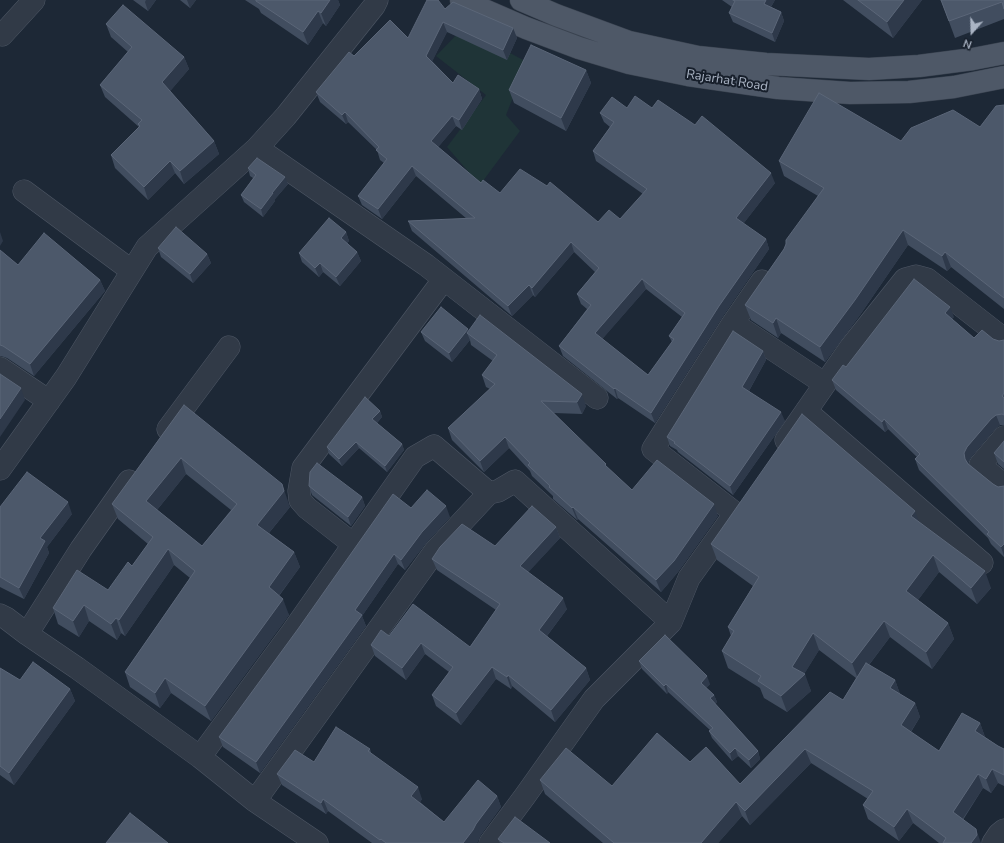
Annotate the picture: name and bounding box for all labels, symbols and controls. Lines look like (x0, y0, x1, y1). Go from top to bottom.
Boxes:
north arrow (952, 12, 992, 52)
text: N (961, 35, 974, 52)
street label: Rajarhat Road (685, 67, 769, 95)

